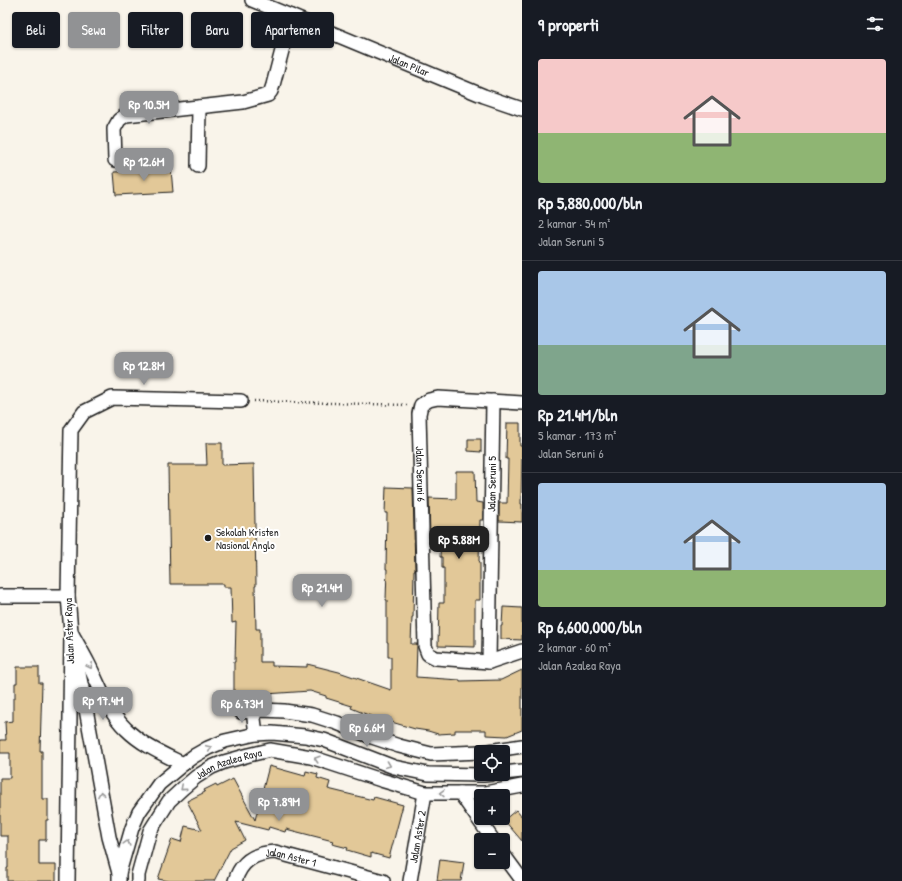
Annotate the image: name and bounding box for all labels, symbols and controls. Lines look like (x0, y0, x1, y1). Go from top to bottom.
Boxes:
chip: Beli (12, 12, 60, 48)
chip: Sewa (68, 12, 120, 48)
chip: Filter (128, 12, 183, 48)
chip: Baru (191, 12, 243, 48)
chip: Apartemen (251, 12, 334, 48)
text: 9 properti (538, 13, 599, 36)
icon: filters (864, 13, 886, 35)
street label: Jalan Pilar (387, 50, 432, 80)
icon: home (676, 85, 748, 157)
pin: Rp 10.5M (108, 91, 190, 125)
text: Rp 10.5M (128, 95, 170, 113)
pin: Rp 12.6M (103, 148, 185, 182)
text: Rp 12.6M (124, 152, 164, 170)
text: Rp 5,880,000/bln (538, 191, 643, 214)
text: 2 kamar · 54 m² (538, 214, 610, 232)
text: Jalan Seruni 5 (538, 232, 604, 250)
icon: home (676, 297, 748, 369)
pin: Rp 12.8M (103, 352, 185, 386)
text: Rp 12.8M (123, 356, 165, 374)
text: Rp 21.4M/bln (538, 403, 618, 426)
text: 5 kamar · 173 m² (538, 426, 616, 444)
text: Jalan Seruni 6 (538, 444, 604, 462)
street label: Jalan Seruni 6 (413, 446, 428, 503)
street label: Jalan Seruni 5 (484, 456, 499, 512)
icon: home (676, 509, 748, 581)
place label: Sekolah Kristen Nasional Anglo (216, 525, 279, 552)
pin: Rp 5.88M (418, 526, 500, 560)
text: Rp 5.88M (438, 530, 480, 548)
marker: Sekolah Kristen Nasional Anglo (203, 533, 213, 543)
pin: Rp 21.4M (281, 574, 363, 608)
text: Rp 21.4M (302, 578, 342, 596)
street label: Jalan Aster Raya (61, 597, 77, 664)
text: Rp 6,600,000/bln (538, 615, 642, 638)
text: 2 kamar · 60 m² (538, 638, 611, 656)
text: Jalan Azalea Raya (538, 656, 621, 674)
one-way arrow (85, 662, 93, 670)
pin: Rp 17.4M (62, 687, 144, 721)
pin: Rp 6.73M (201, 690, 283, 724)
text: Rp 17.4M (82, 691, 124, 709)
text: Rp 6.73M (221, 694, 263, 712)
pin: Rp 6.6M (330, 714, 404, 748)
text: Rp 6.6M (349, 718, 385, 736)
street label: Jalan Azalea Raya (193, 745, 264, 783)
one-way arrow (205, 745, 213, 753)
map controls (474, 745, 510, 869)
button: locate (474, 745, 510, 781)
one-way arrow (314, 755, 321, 764)
one-way arrow (384, 760, 391, 768)
one-way arrow (180, 783, 188, 791)
pin: Rp 7.89M (238, 788, 320, 822)
one-way arrow (439, 789, 445, 797)
button: + (474, 789, 510, 825)
one-way arrow (98, 791, 106, 797)
text: Rp 7.89M (258, 792, 300, 810)
street label: Jalan Aster 2 (406, 809, 429, 864)
button: − (474, 833, 510, 869)
one-way arrow (122, 840, 131, 847)
street label: Jalan Aster 1 (264, 845, 318, 870)

